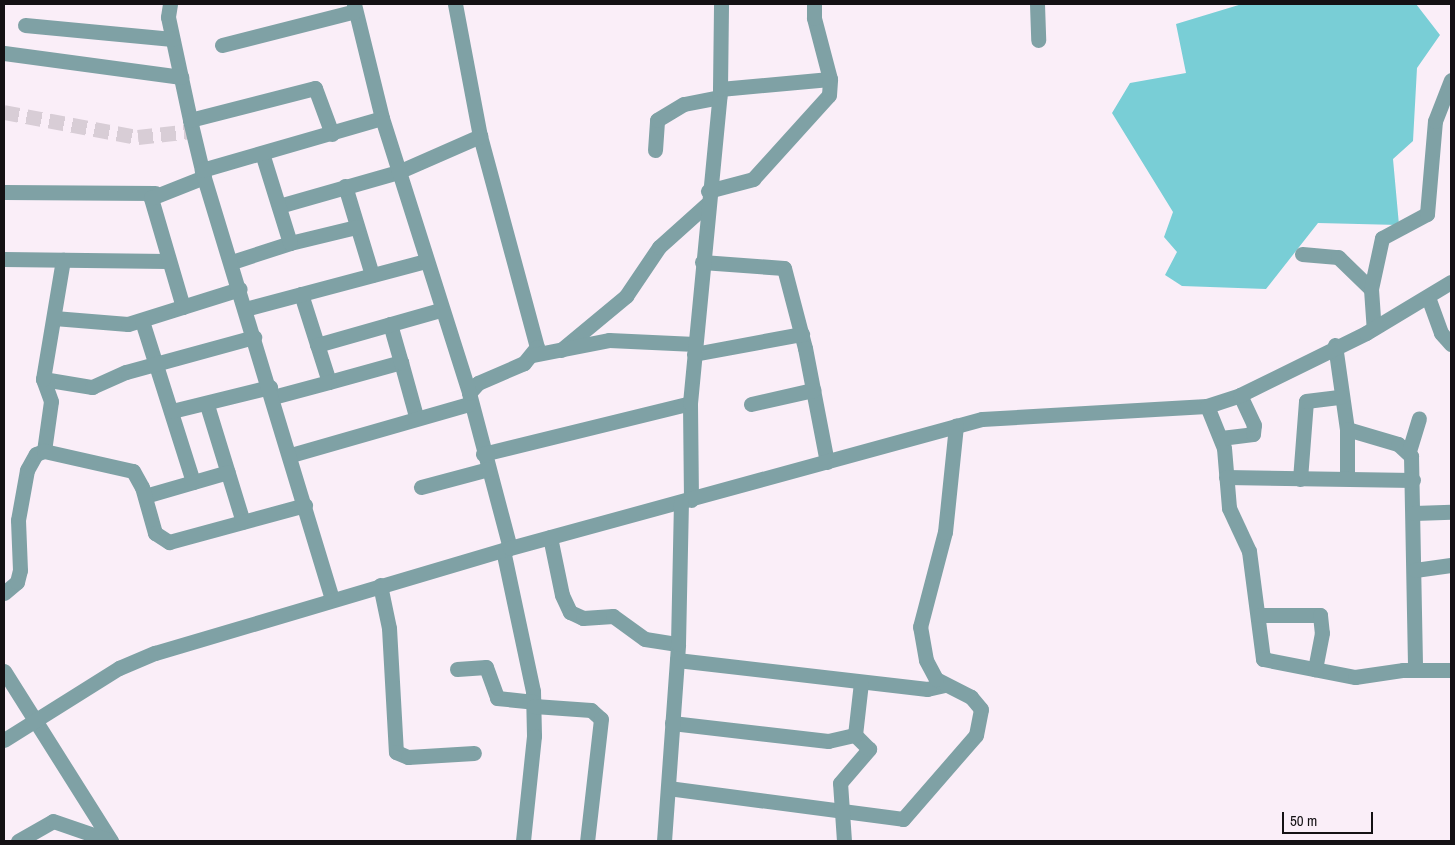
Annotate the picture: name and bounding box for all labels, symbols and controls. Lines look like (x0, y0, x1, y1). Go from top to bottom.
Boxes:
scale bar (1285, 802, 1376, 834)
text: 50 m (1290, 810, 1317, 831)

